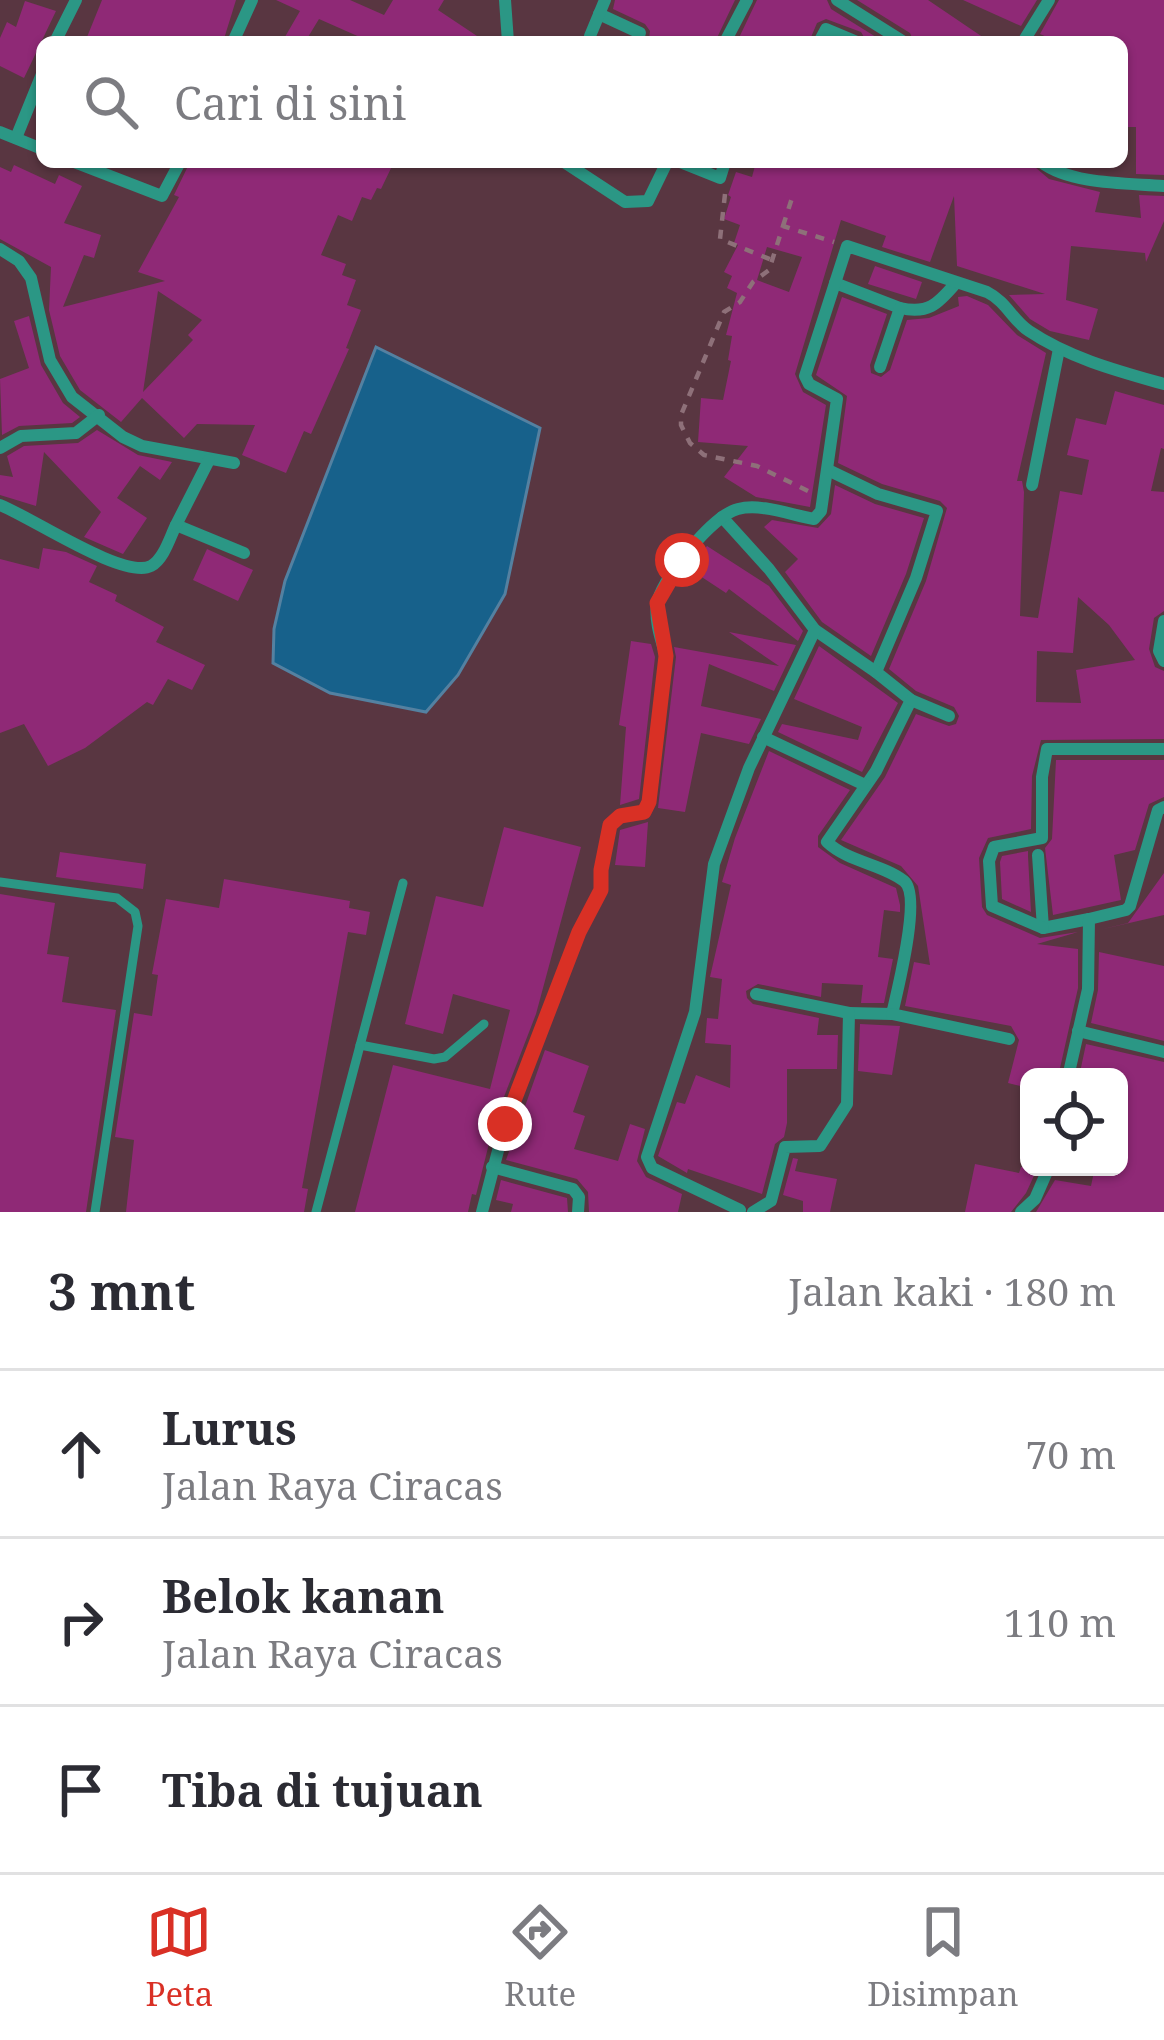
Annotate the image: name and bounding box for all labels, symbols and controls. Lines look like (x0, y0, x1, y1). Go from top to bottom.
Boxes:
search box (36, 36, 1128, 168)
icon: search (78, 69, 144, 135)
text: Cari di sini (174, 72, 406, 133)
route start (655, 533, 709, 587)
map controls (1020, 1068, 1128, 1176)
button: locate (1020, 1068, 1128, 1176)
route end (478, 1097, 532, 1151)
text: 3 mnt (48, 1255, 195, 1325)
text: Jalan kaki · 180 m (788, 1264, 1116, 1317)
text: Lurus (162, 1397, 297, 1458)
icon: ahead (48, 1421, 114, 1487)
text: 70 m (1025, 1427, 1116, 1480)
text: Jalan Raya Ciracas (162, 1458, 503, 1511)
text: Belok kanan (162, 1565, 445, 1626)
icon: right (48, 1589, 114, 1655)
text: 110 m (1004, 1595, 1116, 1648)
text: Jalan Raya Ciracas (162, 1626, 503, 1679)
icon: arrive (48, 1757, 114, 1823)
text: Tiba di tujuan (162, 1759, 483, 1820)
tab: Peta (146, 1899, 213, 2016)
tab: Rute (504, 1899, 576, 2016)
tab: Disimpan (867, 1899, 1018, 2016)

